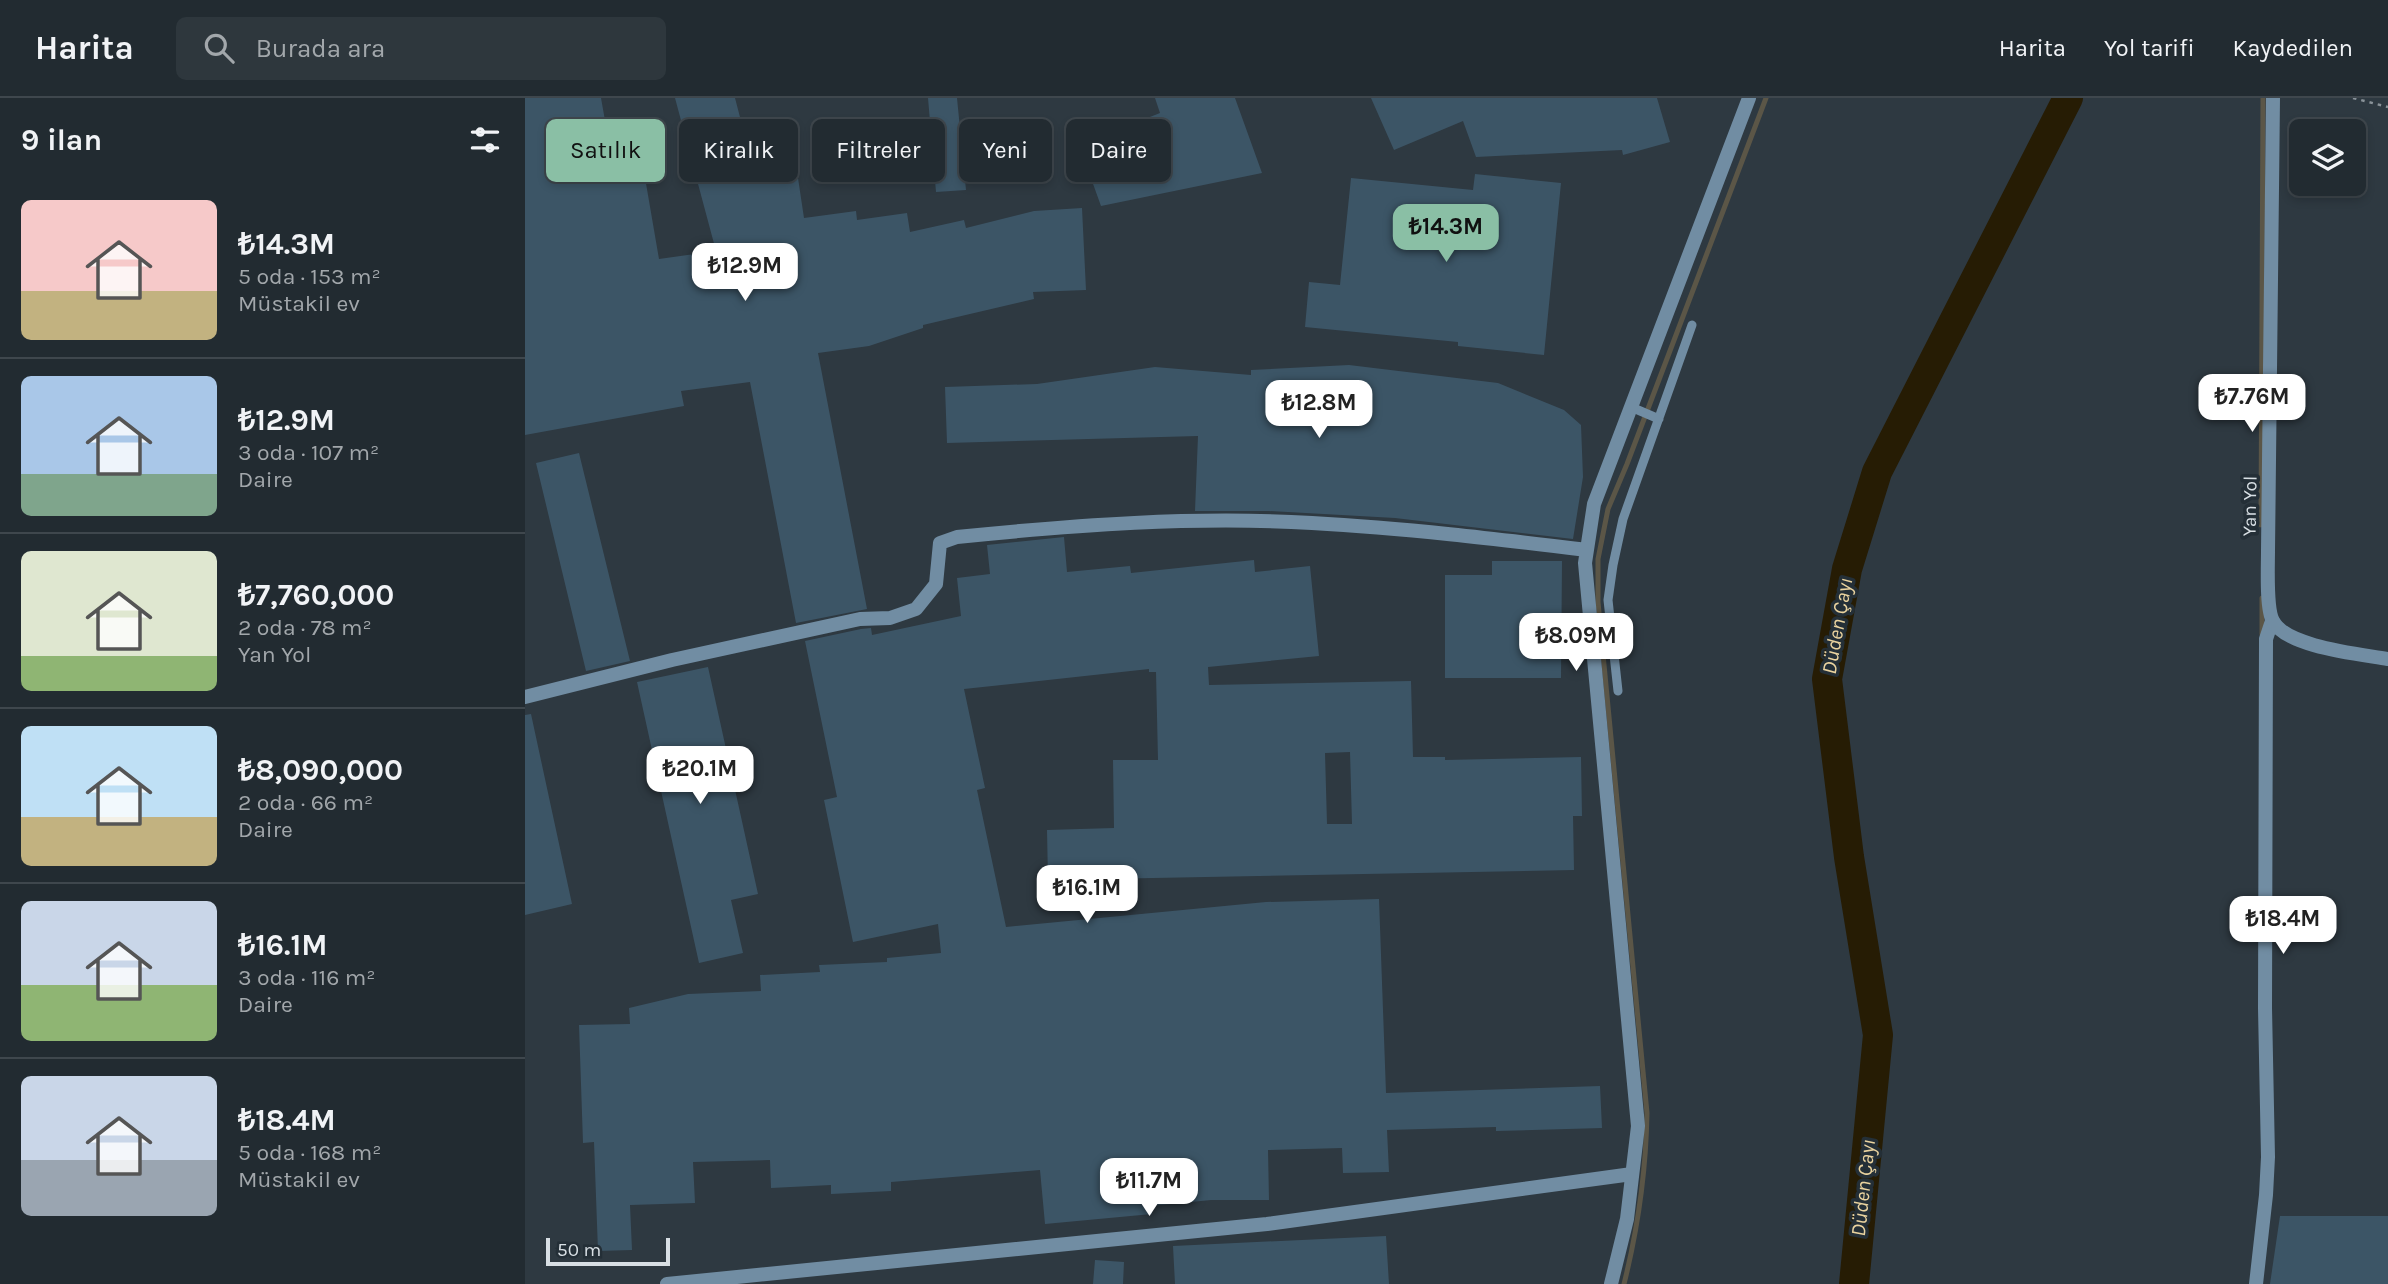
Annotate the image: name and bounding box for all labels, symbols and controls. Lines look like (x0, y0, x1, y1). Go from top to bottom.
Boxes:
search box (176, 17, 666, 80)
text: Harita (35, 29, 134, 67)
icon: search (200, 29, 238, 67)
text: Burada ara (256, 33, 385, 64)
text: Harita (1999, 34, 2066, 62)
text: Yol tarifi (2104, 34, 2195, 62)
text: Kaydedilen (2233, 34, 2353, 62)
chip: Satılık (546, 119, 665, 182)
chip: Kiralık (679, 119, 798, 182)
chip: Filtreler (812, 119, 945, 182)
chip: Yeni (959, 119, 1052, 182)
chip: Daire (1066, 119, 1171, 182)
map controls (2289, 119, 2366, 196)
button: layers (2289, 119, 2366, 196)
icon: filters (466, 121, 504, 159)
text: 9 ilan (21, 122, 102, 158)
pin: ₺14.3M (1389, 204, 1503, 264)
text: ₺14.3M (1409, 213, 1483, 240)
text: ₺14.3M (238, 226, 335, 262)
icon: home (77, 228, 161, 312)
pin: ₺12.9M (688, 244, 802, 303)
text: ₺12.9M (708, 252, 782, 279)
text: 5 oda · 153 m² (238, 263, 381, 290)
text: Müstakil ev (238, 290, 360, 317)
pin: ₺7.76M (2195, 374, 2309, 434)
pin: ₺12.8M (1262, 380, 1376, 440)
text: ₺7.76M (2214, 383, 2290, 410)
text: ₺12.8M (1281, 389, 1357, 416)
text: ₺12.9M (238, 402, 335, 438)
icon: home (77, 404, 161, 488)
text: 3 oda · 107 m² (238, 439, 379, 466)
text: Daire (238, 466, 293, 493)
street label: Yan Yol (2238, 476, 2262, 537)
water label: Düden Çayı (1817, 576, 1857, 676)
text: ₺7,760,000 (238, 577, 394, 613)
icon: home (77, 579, 161, 663)
text: 2 oda · 78 m² (238, 614, 372, 641)
pin: ₺8.09M (1519, 614, 1633, 673)
text: ₺8.09M (1535, 622, 1617, 649)
text: Yan Yol (238, 641, 311, 668)
pin: ₺20.1M (643, 746, 757, 806)
text: ₺8,090,000 (238, 752, 403, 788)
icon: home (77, 754, 161, 838)
text: ₺20.1M (663, 755, 737, 782)
text: 2 oda · 66 m² (238, 789, 373, 816)
text: Daire (238, 816, 293, 843)
pin: ₺16.1M (1030, 866, 1144, 925)
text: ₺16.1M (1053, 874, 1121, 901)
pin: ₺18.4M (2226, 896, 2340, 956)
text: ₺18.4M (2246, 905, 2320, 932)
text: ₺16.1M (238, 927, 327, 963)
icon: home (77, 929, 161, 1013)
text: 3 oda · 116 m² (238, 964, 376, 991)
text: Daire (238, 991, 293, 1018)
text: ₺18.4M (238, 1102, 336, 1138)
icon: home (77, 1104, 161, 1188)
water label: Düden Çayı (1846, 1138, 1880, 1238)
text: 5 oda · 168 m² (238, 1139, 381, 1166)
pin: ₺11.7M (1092, 1158, 1206, 1218)
text: Müstakil ev (238, 1166, 360, 1193)
text: ₺11.7M (1116, 1167, 1182, 1194)
scale bar (546, 1235, 670, 1267)
text: 50 m (557, 1239, 601, 1261)

